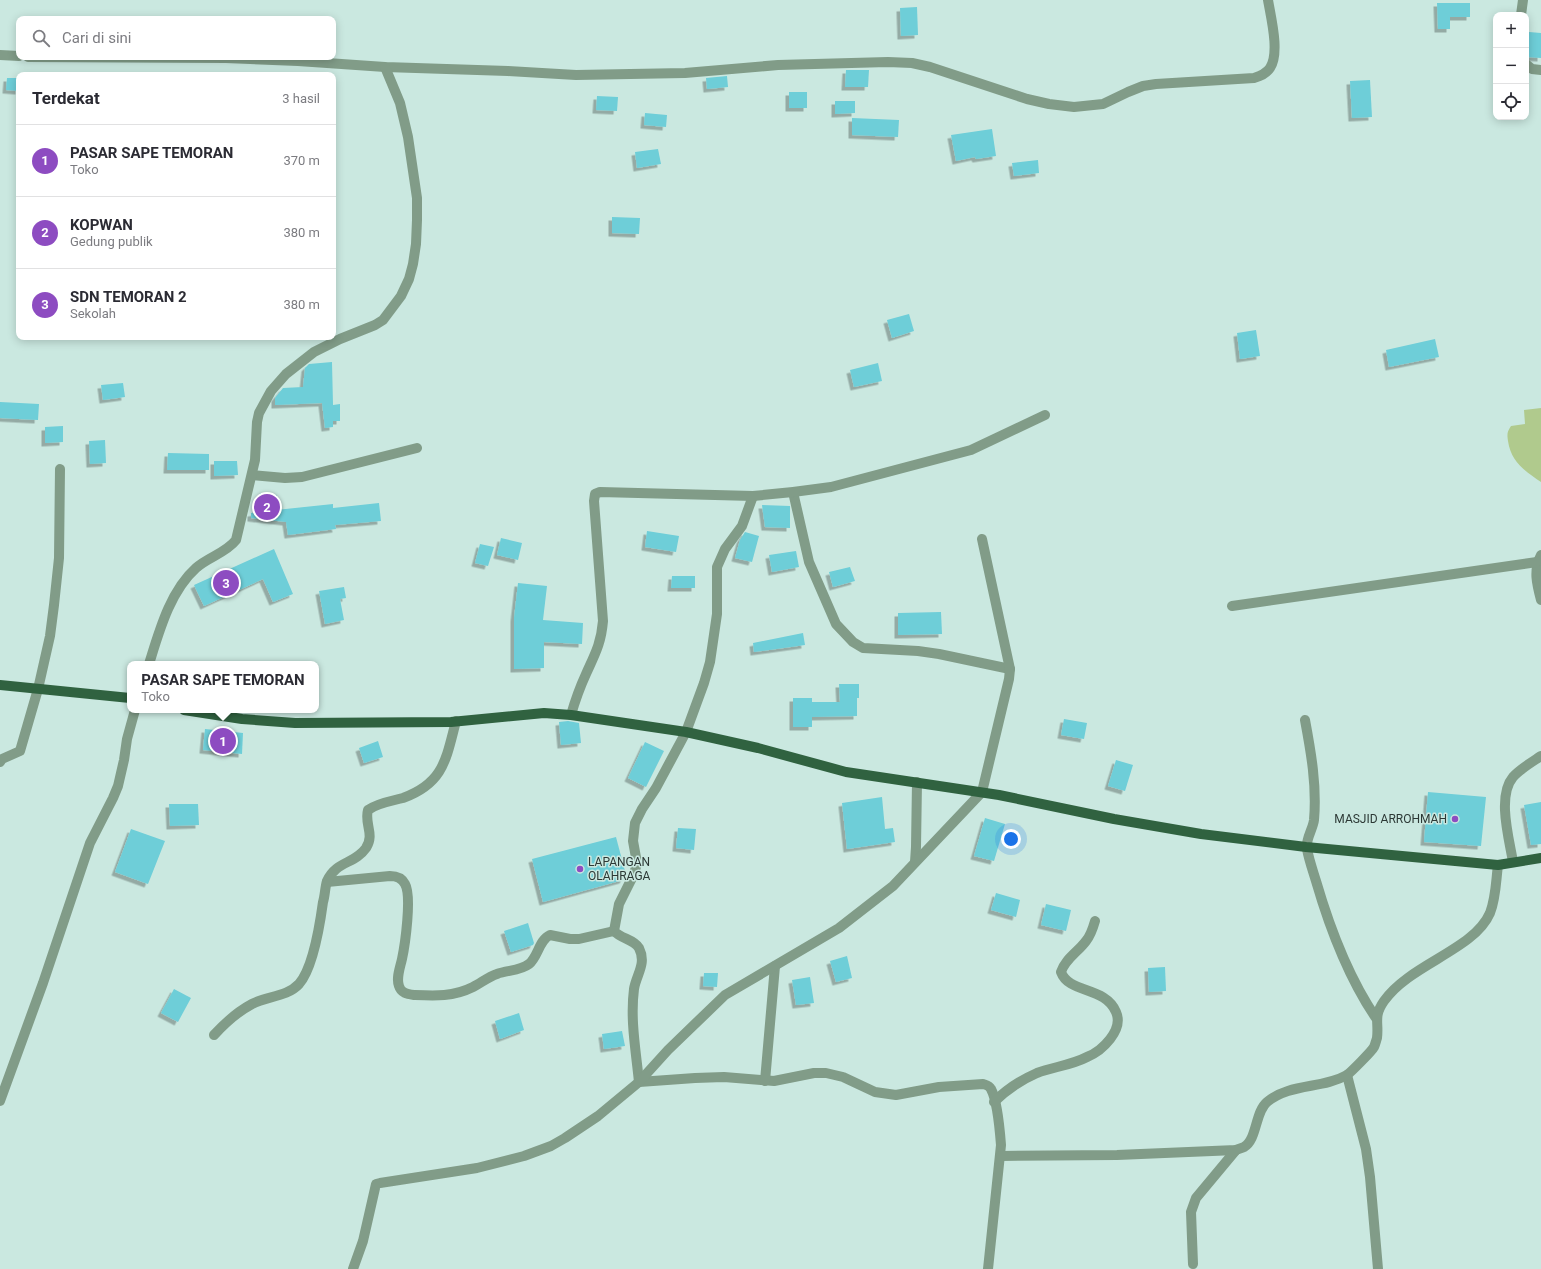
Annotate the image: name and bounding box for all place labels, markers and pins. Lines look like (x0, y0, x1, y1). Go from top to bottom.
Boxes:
pin: 2 (254, 492, 280, 522)
pin: 3 (213, 568, 239, 598)
pin: 1 (210, 726, 236, 756)
place label: MASJID ARROHMAH (1334, 812, 1447, 826)
marker: MASJID ARROHMAH (1450, 814, 1460, 824)
place label: LAPANGAN OLAHRAGA (588, 855, 651, 883)
marker: LAPANGAN OLAHRAGA (575, 864, 585, 874)

